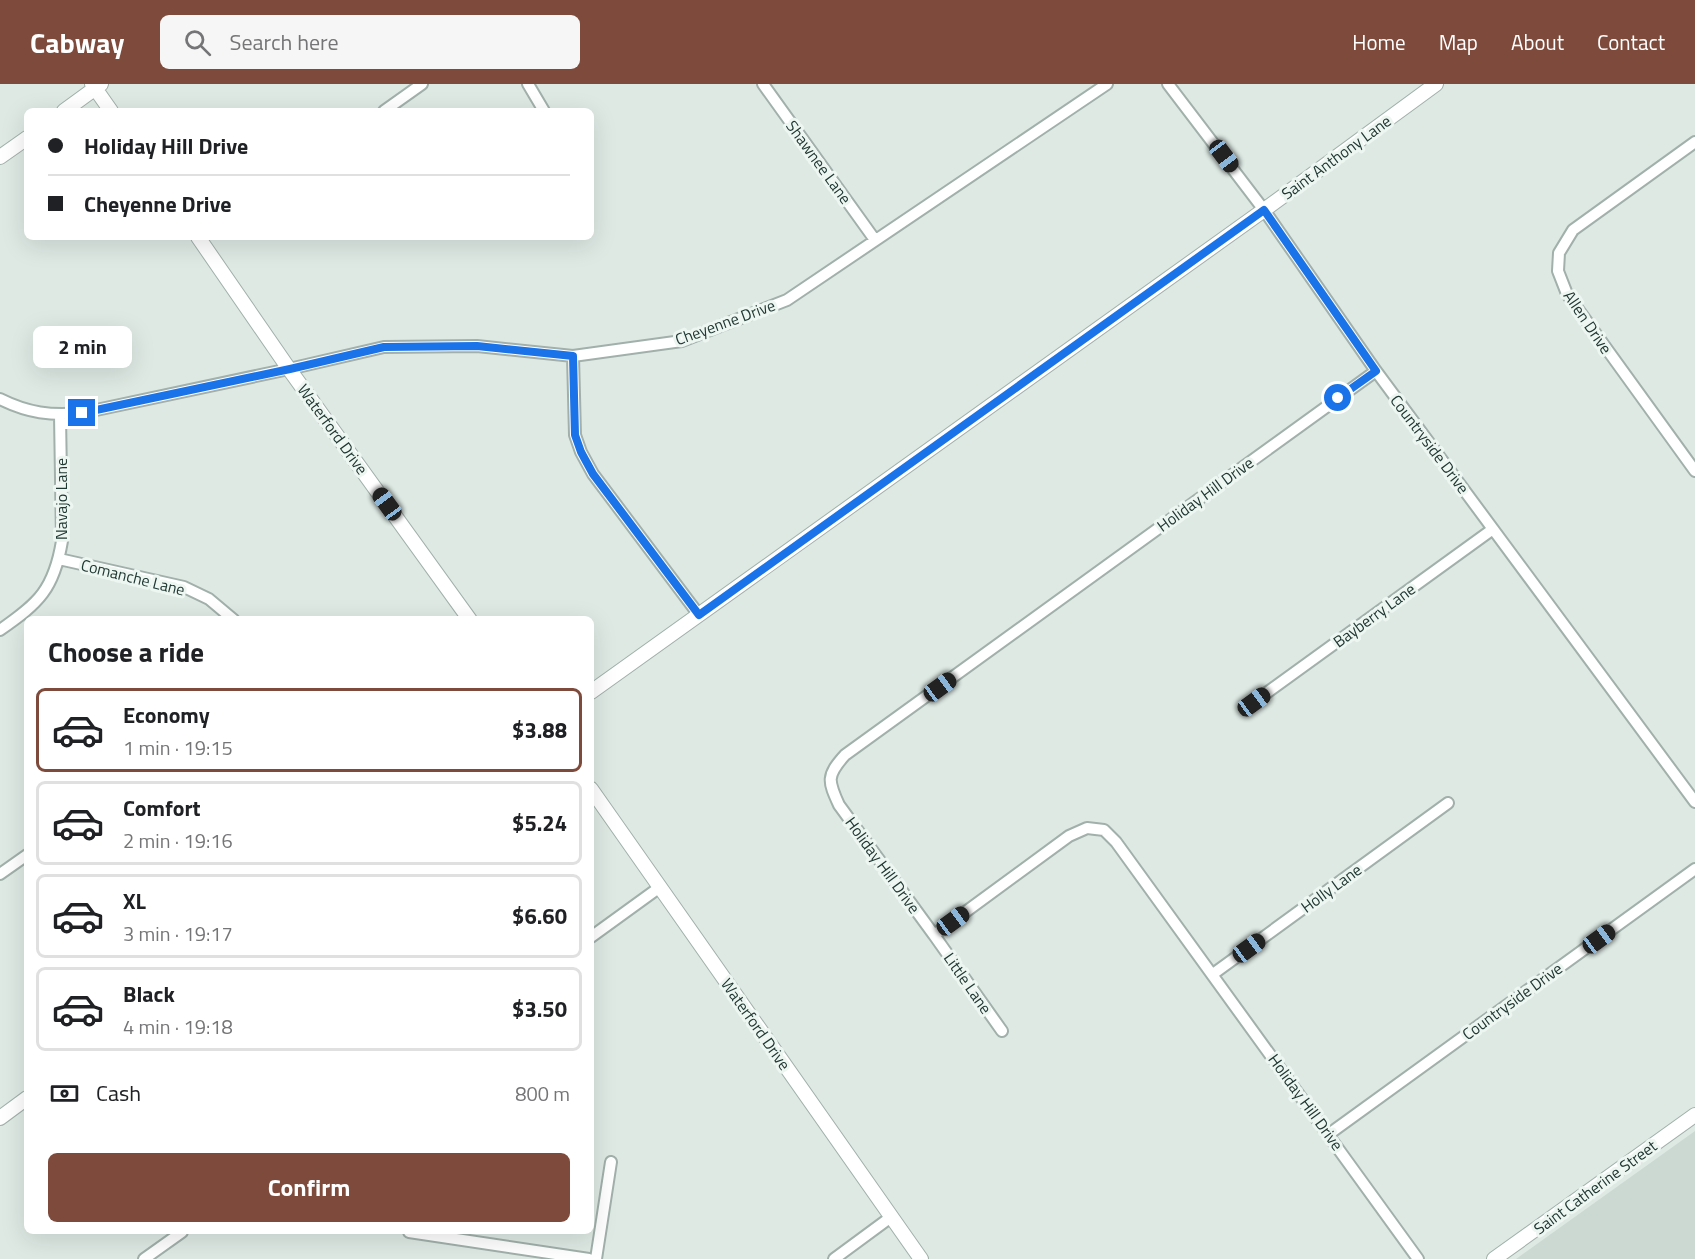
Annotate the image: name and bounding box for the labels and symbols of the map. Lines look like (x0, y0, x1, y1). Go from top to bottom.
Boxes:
street label: Saint Anthony Lane (1276, 109, 1396, 205)
street label: Shawnee Lane (780, 115, 858, 209)
car (1206, 136, 1242, 176)
street label: Allen Drive (1558, 285, 1618, 359)
street label: Cheyenne Drive (672, 293, 778, 351)
callout: 2 min (32, 326, 132, 368)
street label: Waterford Drive (292, 379, 374, 479)
route start (1324, 384, 1351, 411)
street label: Countryside Drive (1385, 389, 1475, 499)
route end (68, 399, 95, 426)
street label: Holiday Hill Drive (1152, 451, 1258, 537)
street label: Navajo Lane (49, 458, 73, 540)
car (369, 484, 405, 524)
street label: Comanche Lane (78, 552, 188, 602)
street label: Bayberry Lane (1328, 577, 1420, 653)
car (920, 669, 960, 705)
car (1234, 684, 1274, 720)
street label: Holiday Hill Drive (840, 812, 926, 918)
street label: Holly Lane (1296, 858, 1366, 918)
car (933, 903, 973, 939)
car (1579, 921, 1619, 957)
car (1229, 930, 1269, 966)
street label: Little Lane (938, 947, 998, 1019)
street label: Countryside Drive (1457, 956, 1567, 1046)
street label: Waterford Drive (715, 973, 797, 1075)
street label: Holiday Hill Drive (1263, 1049, 1349, 1155)
street label: Saint Catherine Street (1528, 1134, 1662, 1240)

